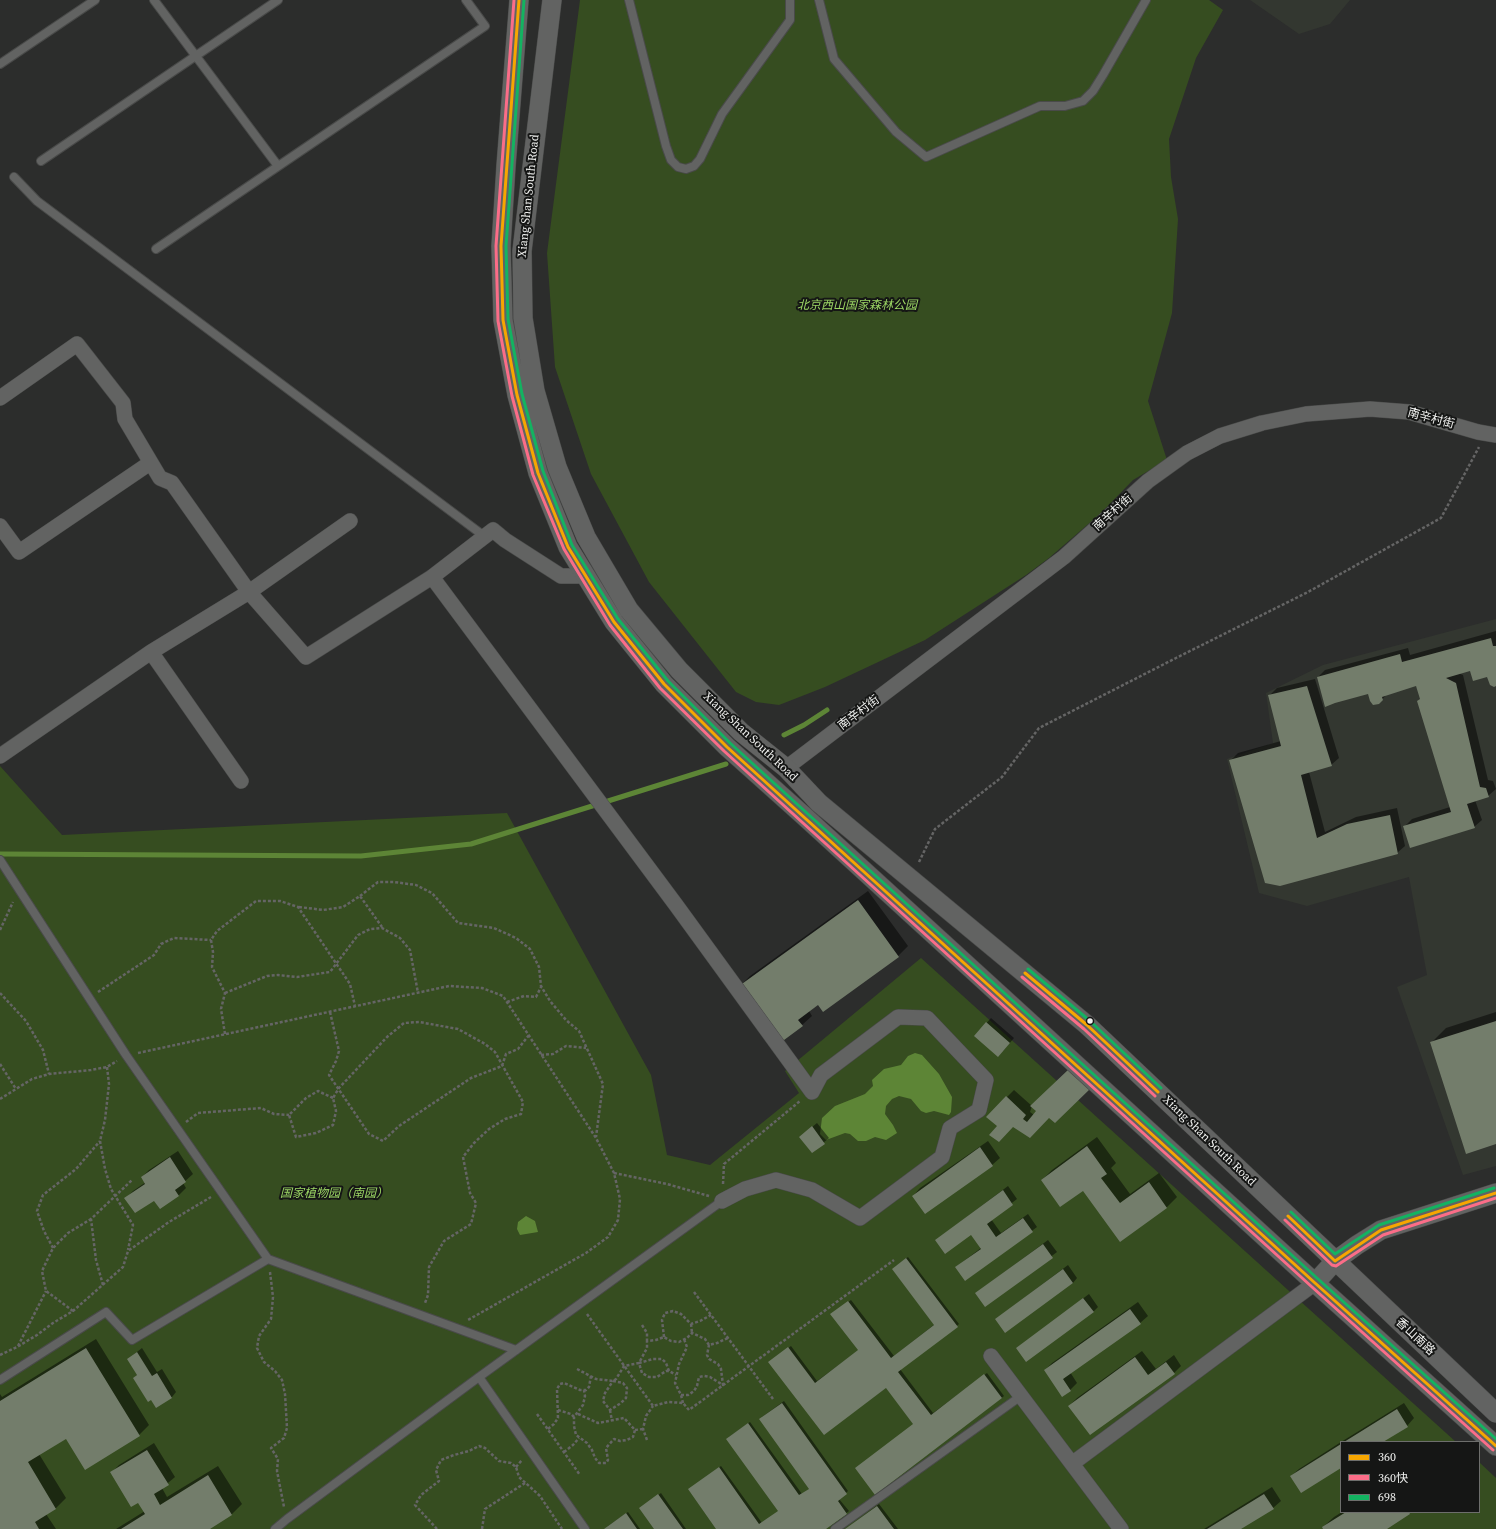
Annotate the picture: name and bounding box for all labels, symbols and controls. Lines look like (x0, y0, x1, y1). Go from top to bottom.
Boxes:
street label: Xiang Shan South Road (515, 134, 543, 258)
park label: 北京西山国家森林公园 (797, 299, 917, 313)
street label: 南辛村街 (1406, 406, 1456, 432)
street label: 南辛村街 (1090, 492, 1136, 534)
street label: Xiang Shan South Road (700, 690, 800, 784)
street label: 南辛村街 (835, 693, 883, 733)
unlabelled marker (1085, 1016, 1095, 1026)
street label: Xiang Shan South Road (1159, 1093, 1259, 1189)
park label: 国家植物园（南园） (280, 1187, 388, 1201)
street label: 香山南路 (1393, 1315, 1437, 1359)
legend (1340, 1441, 1480, 1513)
text: 360 (1378, 1449, 1396, 1465)
text: 360快 (1378, 1470, 1408, 1486)
text: 698 (1378, 1489, 1396, 1505)

